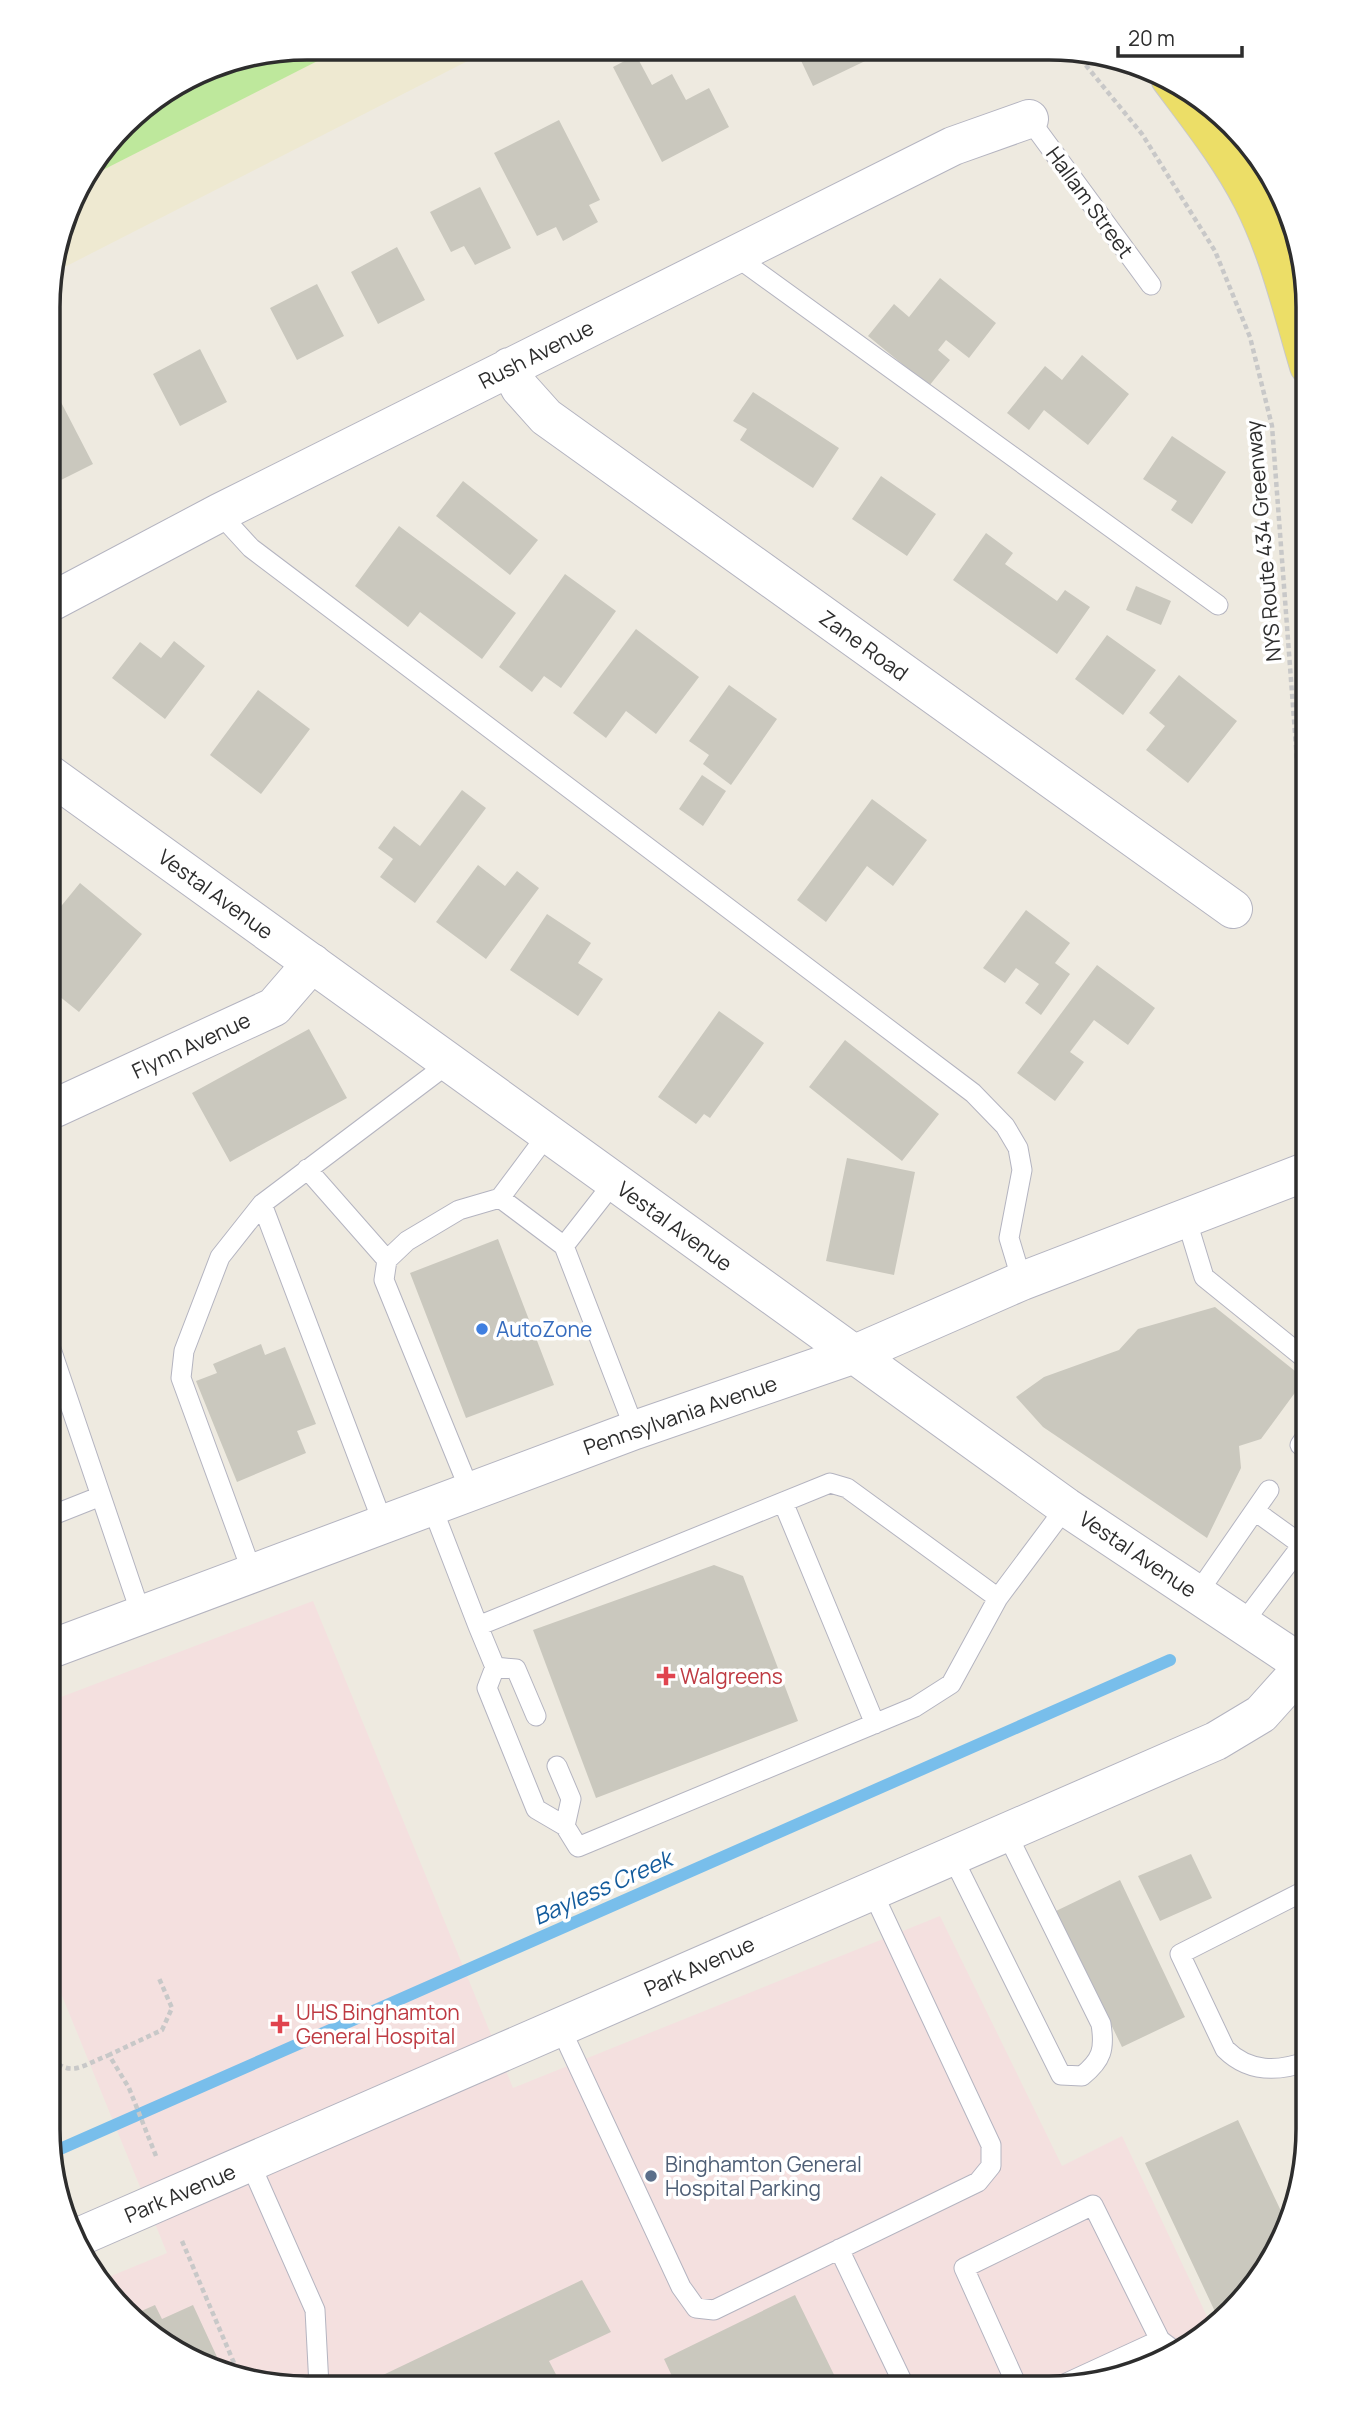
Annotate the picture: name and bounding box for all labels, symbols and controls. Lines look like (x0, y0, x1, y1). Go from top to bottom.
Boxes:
scale bar (1118, 14, 1242, 58)
text: 20 m (1128, 24, 1175, 52)
street label: Hallam Street (1040, 141, 1140, 263)
street label: Rush Avenue (474, 313, 598, 395)
street label: NYS Route 434 Greenway (1238, 419, 1288, 663)
street label: Zane Road (814, 603, 914, 687)
street label: Vestal Avenue (153, 843, 279, 945)
street label: Flynn Avenue (127, 1005, 255, 1085)
street label: Vestal Avenue (612, 1175, 738, 1277)
place label: AutoZone (496, 1315, 592, 1343)
marker: AutoZone (474, 1321, 490, 1337)
street label: Pennsylvania Avenue (579, 1369, 781, 1461)
street label: Vestal Avenue (1074, 1504, 1202, 1604)
place label: Walgreens (680, 1662, 783, 1690)
marker: Walgreens (658, 1668, 674, 1684)
water label: Bayless Creek (528, 1841, 680, 1932)
street label: Park Avenue (639, 1929, 759, 2003)
place label: UHS Binghamton General Hospital (296, 1998, 460, 2050)
marker: UHS Binghamton General Hospital (270, 2014, 290, 2034)
place label: Binghamton General Hospital Parking (665, 2150, 862, 2202)
street label: Park Avenue (120, 2157, 240, 2229)
marker: Binghamton General Hospital Parking (643, 2168, 659, 2184)

